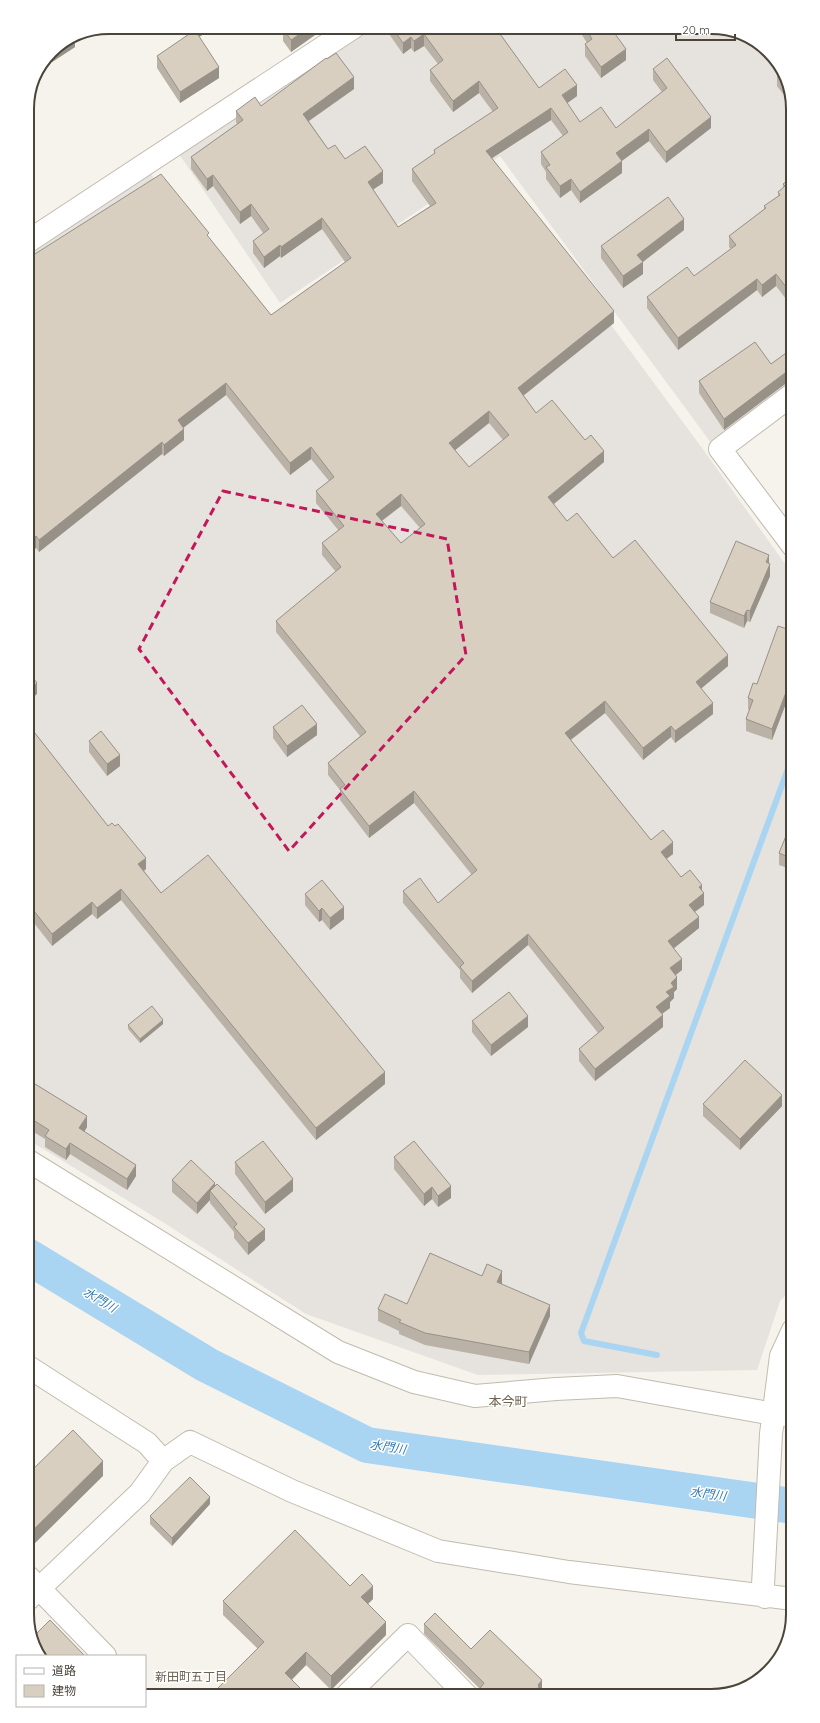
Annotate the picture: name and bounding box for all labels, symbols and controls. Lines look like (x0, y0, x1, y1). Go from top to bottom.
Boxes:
scale bar (676, 16, 735, 42)
text: 20 m (682, 22, 710, 37)
water label: 水門川 (81, 1284, 121, 1316)
district label: 本今町 (488, 1393, 528, 1409)
water label: 水門川 (369, 1436, 409, 1457)
water label: 水門川 (689, 1484, 729, 1504)
legend (16, 1655, 146, 1707)
text: 道路 (52, 1663, 76, 1678)
district label: 新田町五丁目 (155, 1669, 227, 1684)
text: 建物 (52, 1683, 76, 1698)

